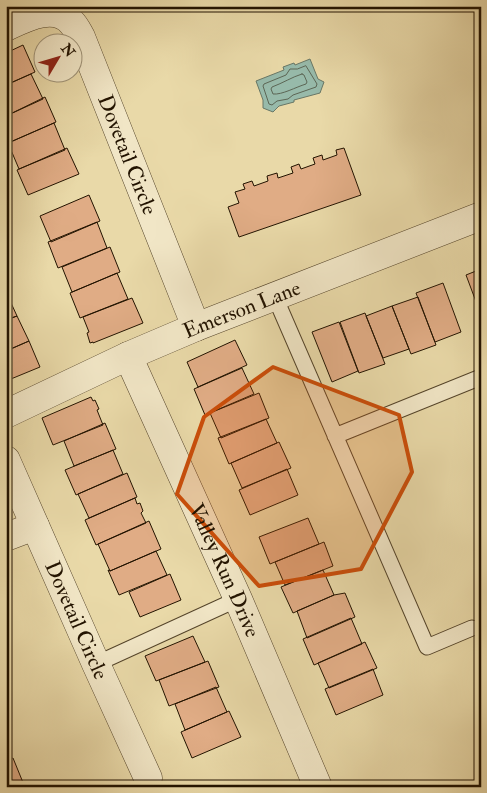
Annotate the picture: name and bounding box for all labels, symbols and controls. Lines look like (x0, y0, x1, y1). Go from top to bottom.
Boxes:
north arrow (32, 32, 82, 82)
text: N (57, 39, 79, 61)
street label: Dovetail Circle (92, 91, 164, 219)
street label: Emerson Lane (179, 274, 305, 345)
street label: Valley Run Drive (183, 499, 266, 642)
street label: Dovetail Circle (39, 557, 115, 684)

